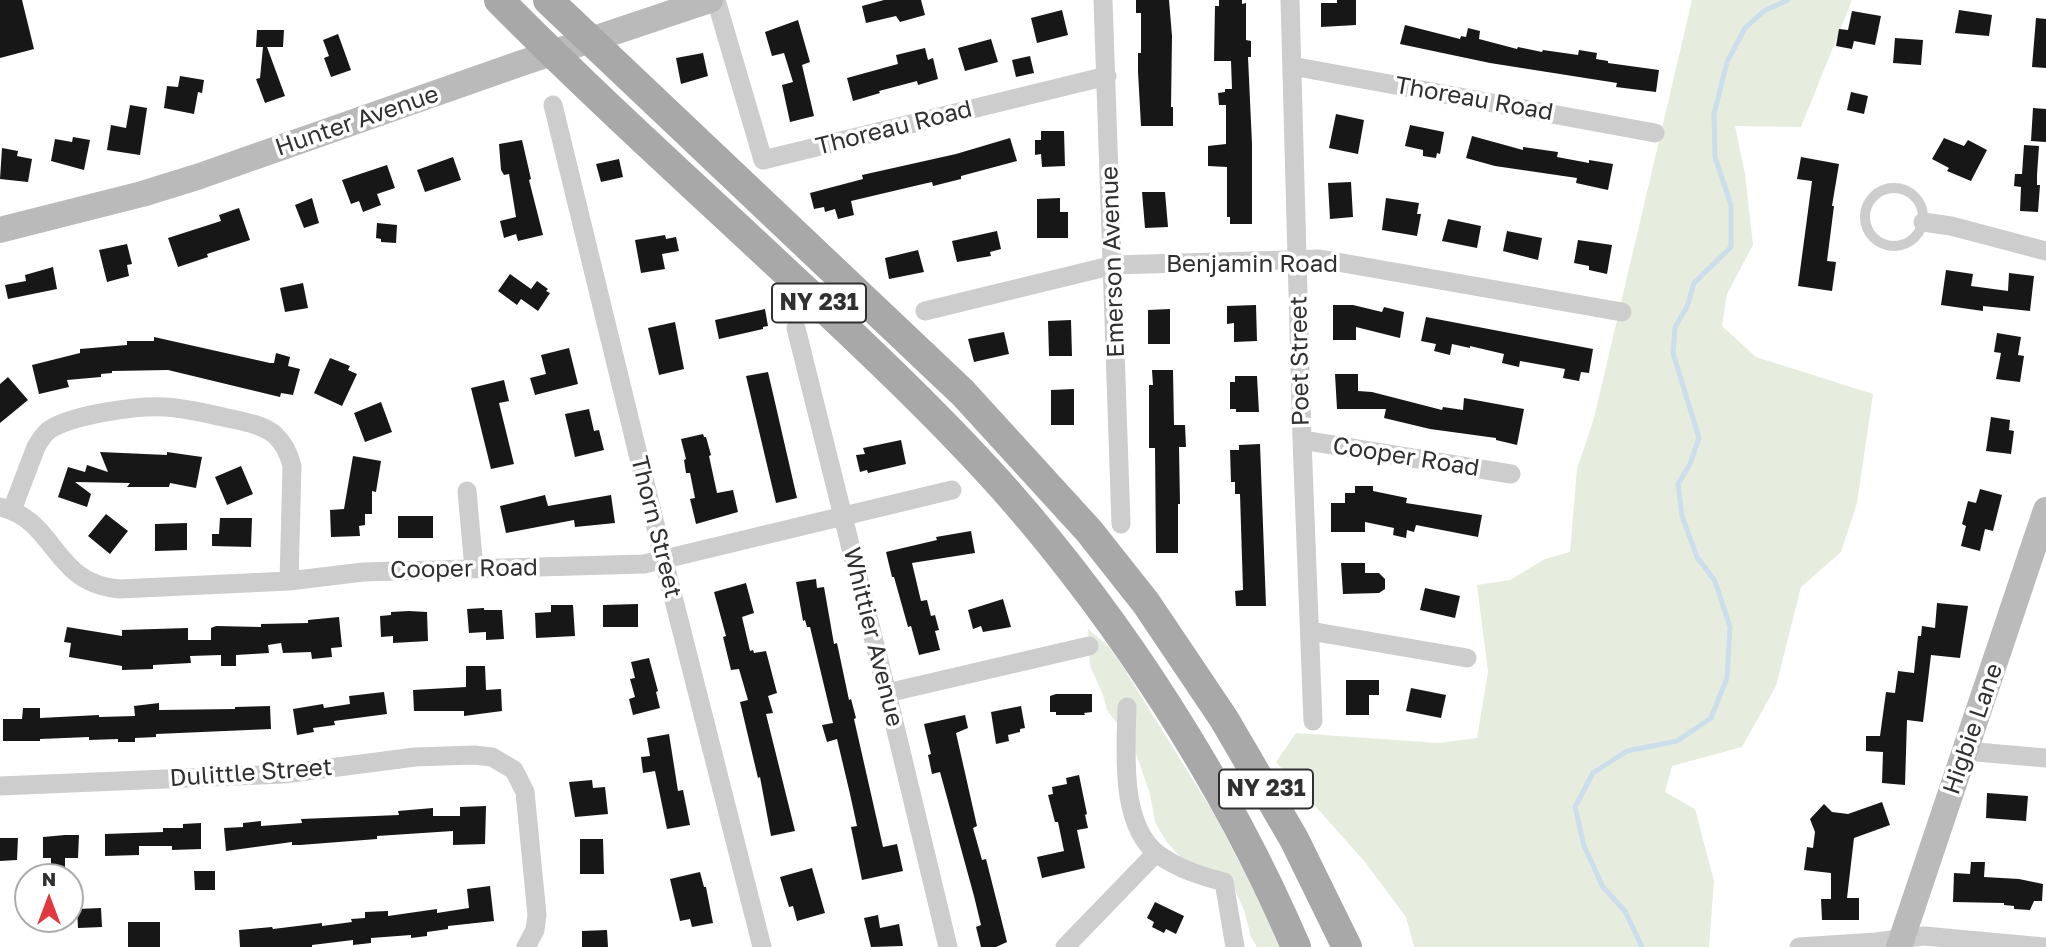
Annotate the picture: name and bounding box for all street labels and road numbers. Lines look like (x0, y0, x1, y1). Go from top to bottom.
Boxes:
street label: Thoreau Road (1393, 71, 1555, 127)
street label: Hunter Avenue (272, 80, 442, 162)
street label: Thoreau Road (813, 95, 975, 161)
street label: Emerson Avenue (1095, 166, 1131, 358)
street label: Benjamin Road (1166, 250, 1338, 278)
road number: NY 231 (772, 284, 866, 322)
street label: Poet Street (1284, 296, 1316, 426)
street label: Cooper Road (1331, 431, 1481, 483)
street label: Thorn Street (624, 453, 688, 601)
street label: Whittier Avenue (837, 544, 909, 730)
street label: Cooper Road (390, 553, 538, 585)
street label: Higbie Lane (1937, 660, 2009, 798)
street label: Dulittle Street (169, 753, 333, 793)
road number: NY 231 (1219, 769, 1313, 808)

